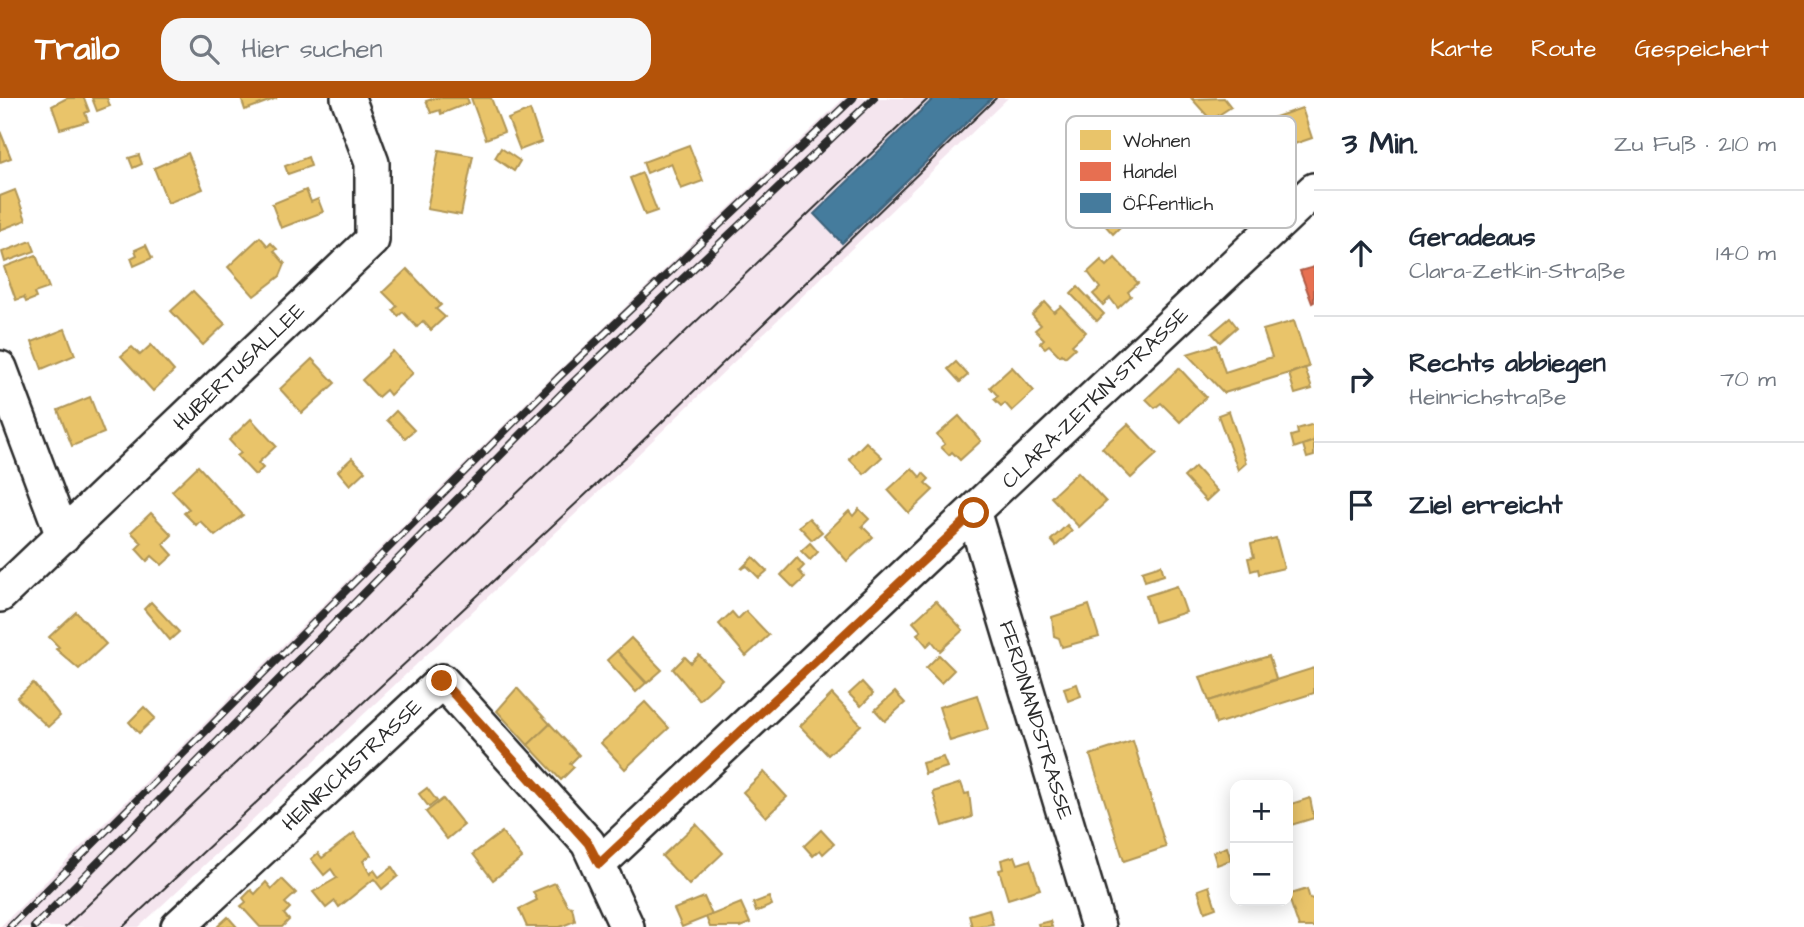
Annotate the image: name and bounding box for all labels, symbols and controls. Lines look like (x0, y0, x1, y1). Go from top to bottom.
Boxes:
search box (161, 18, 651, 81)
text: Trailo (35, 26, 119, 72)
icon: search (185, 30, 223, 68)
text: Hier suchen (241, 31, 382, 67)
text: Karte (1430, 32, 1493, 66)
text: Route (1531, 32, 1596, 66)
text: Gespeichert (1634, 32, 1769, 66)
legend (1066, 116, 1296, 228)
text: 3 Min. (1342, 123, 1418, 165)
text: Wohnen (1123, 128, 1190, 155)
text: Zu Fuß · 210 m (1614, 128, 1776, 160)
text: Handel (1123, 159, 1177, 186)
text: Öffentlich (1123, 191, 1214, 218)
text: Geradeaus (1409, 219, 1536, 255)
icon: ahead (1342, 234, 1380, 272)
text: 140 m (1716, 237, 1776, 269)
text: Clara-Zetkin-Straße (1409, 255, 1625, 287)
street label: HUBERTUSALLEE (167, 296, 312, 437)
street label: CLARA-ZETKIN-STRASSE (995, 300, 1195, 495)
text: Rechts abbiegen (1409, 345, 1606, 381)
icon: right (1342, 360, 1380, 398)
text: 70 m (1720, 363, 1776, 395)
text: Heinrichstraße (1409, 381, 1567, 413)
icon: arrive (1342, 486, 1380, 524)
text: Ziel erreicht (1409, 487, 1563, 523)
route start (958, 497, 989, 528)
street label: FERDINANDSTRASSE (992, 617, 1080, 824)
route end (426, 665, 457, 696)
street label: HEINRICHSTRASSE (276, 692, 429, 838)
map controls (1230, 780, 1293, 906)
button: + (1230, 780, 1293, 843)
button: − (1230, 843, 1293, 906)

